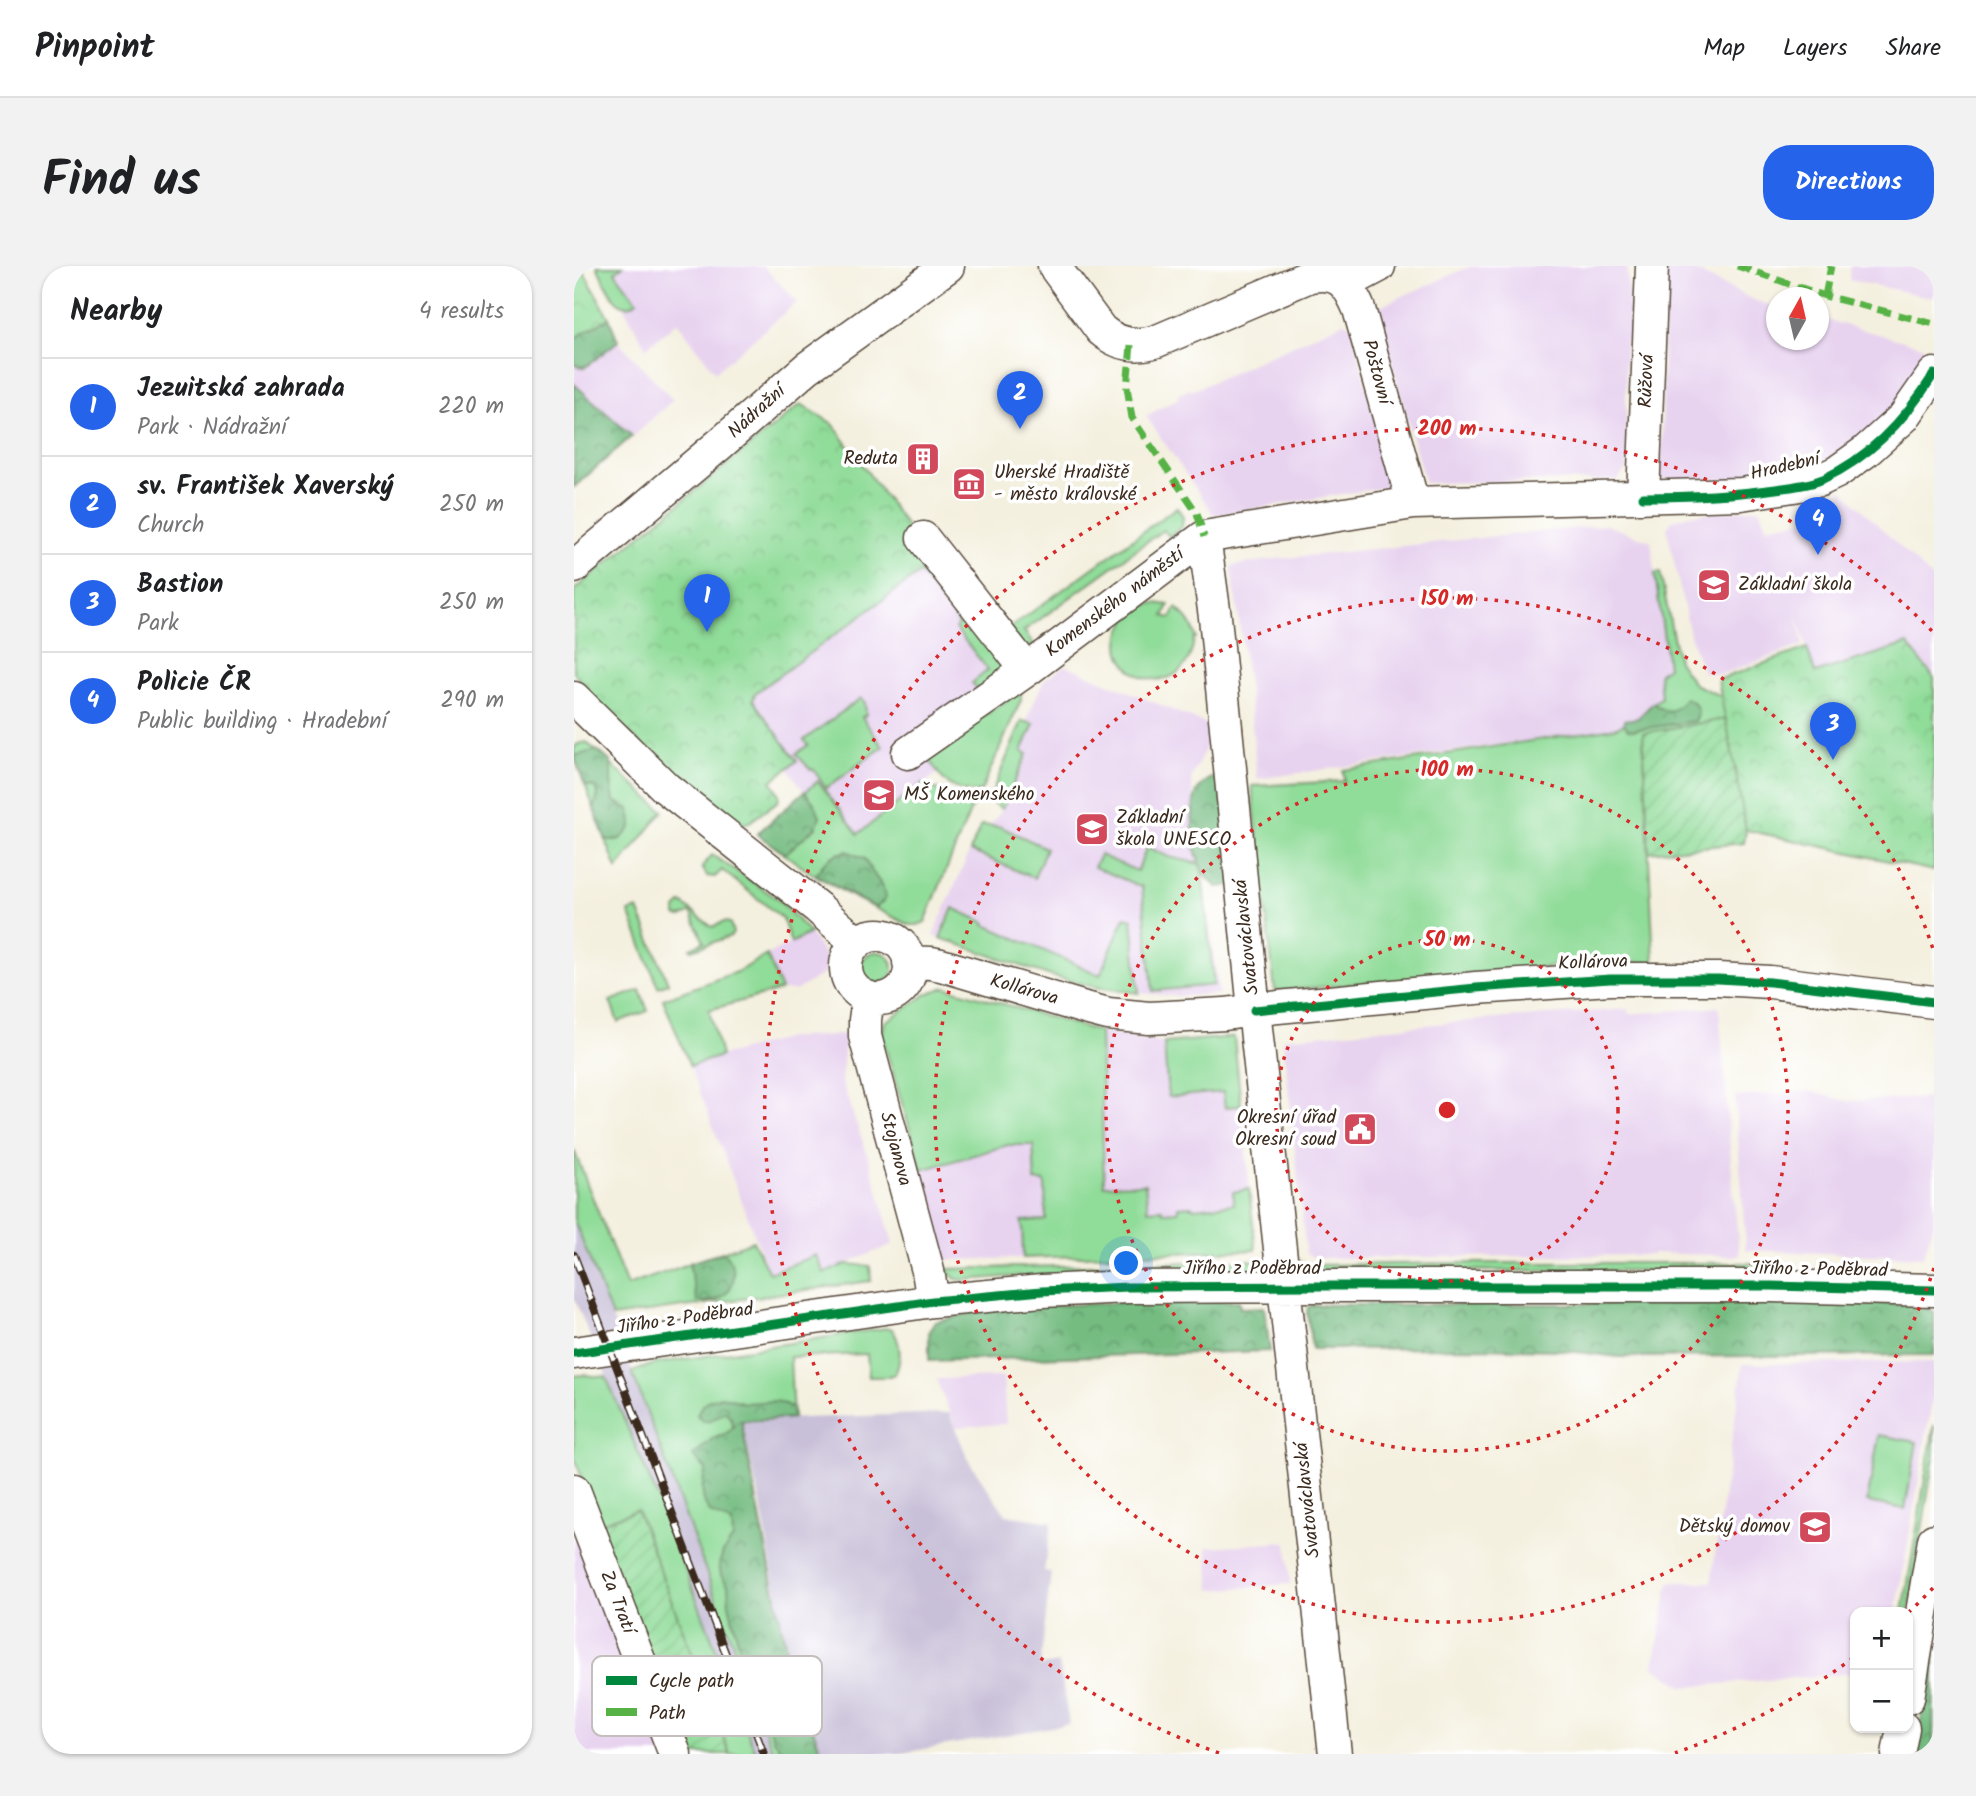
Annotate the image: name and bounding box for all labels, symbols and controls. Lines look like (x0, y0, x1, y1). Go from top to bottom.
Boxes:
text: Pinpoint (35, 22, 155, 75)
text: Map (1703, 29, 1745, 68)
text: Layers (1783, 29, 1847, 68)
text: Share (1885, 29, 1941, 68)
text: Find us (42, 143, 200, 221)
button: Directions (1763, 145, 1934, 220)
north arrow (1766, 287, 1829, 350)
text: Nearby (70, 288, 162, 336)
text: 4 results (419, 294, 504, 330)
street label: Poštovní (1353, 336, 1400, 411)
street label: Růžová (1631, 351, 1663, 409)
text: Jezuitská zahrada (137, 368, 345, 410)
pin: 2 (997, 371, 1043, 429)
street label: Nádražní (721, 375, 795, 446)
text: 1 (90, 389, 96, 425)
text: 220 m (438, 389, 504, 425)
text: Park · Nádražní (137, 410, 287, 446)
text: 200 m (1417, 413, 1477, 446)
building icon: Reduta (904, 440, 942, 478)
place label: Reduta (843, 444, 898, 474)
street label: Hradební (1747, 444, 1826, 490)
place label: Uherské Hradiště - město královské (994, 458, 1137, 510)
museum icon: Uherské Hradiště - město královské (950, 465, 988, 503)
text: sv. František Xaverský (137, 466, 394, 508)
text: 2 (86, 487, 100, 523)
text: 250 m (439, 487, 504, 523)
pin: 4 (1795, 497, 1841, 555)
text: Church (137, 508, 204, 544)
street label: Komenského náměstí (1039, 538, 1194, 665)
text: Bastion (137, 564, 223, 606)
school or university icon: Základní škola (1695, 566, 1733, 604)
place label: Základní škola (1738, 570, 1852, 600)
pin: 1 (684, 574, 730, 632)
text: 150 m (1420, 583, 1474, 616)
text: 3 (87, 585, 99, 621)
text: 250 m (439, 585, 504, 621)
text: Park (137, 606, 179, 642)
text: Policie ČR (137, 662, 251, 704)
text: 4 (87, 683, 99, 719)
text: 290 m (440, 683, 504, 719)
pin: 3 (1810, 702, 1856, 760)
text: Public building · Hradební (137, 704, 387, 740)
text: 100 m (1420, 754, 1474, 787)
school or university icon: MŠ Komenského (860, 776, 898, 814)
place label: MŠ Komenského (904, 780, 1034, 810)
place label: Základní škola UNESCO (1116, 803, 1232, 855)
school or university icon: Základní škola UNESCO (1073, 810, 1111, 848)
street label: Svatováclavská (1226, 876, 1268, 996)
text: 50 m (1423, 924, 1470, 957)
street label: Kollárova (1558, 947, 1628, 979)
street label: Kollárova (986, 966, 1062, 1014)
centre of rings (1435, 1098, 1459, 1122)
place label: Okresní úřad Okresní soud (1235, 1103, 1337, 1155)
street label: Stojanova (871, 1109, 919, 1189)
public building icon: Okresní úřad Okresní soud (1341, 1110, 1379, 1148)
your location (1109, 1246, 1143, 1280)
street label: Jiřího z Poděbrad (1183, 1254, 1321, 1284)
street label: Jiřího z Poděbrad (1750, 1254, 1889, 1286)
street label: Jiřího z Poděbrad (615, 1294, 756, 1343)
street label: Svatováclavská (1287, 1439, 1329, 1559)
school or university icon: Dětský domov (1796, 1508, 1834, 1546)
place label: Dětský domov (1679, 1512, 1791, 1542)
street label: Za Tratí (591, 1566, 644, 1641)
map controls (1850, 1607, 1913, 1733)
button: + (1850, 1607, 1913, 1670)
legend (592, 1656, 822, 1736)
text: Cycle path (649, 1667, 734, 1697)
button: − (1850, 1670, 1913, 1733)
text: Path (649, 1699, 686, 1729)

